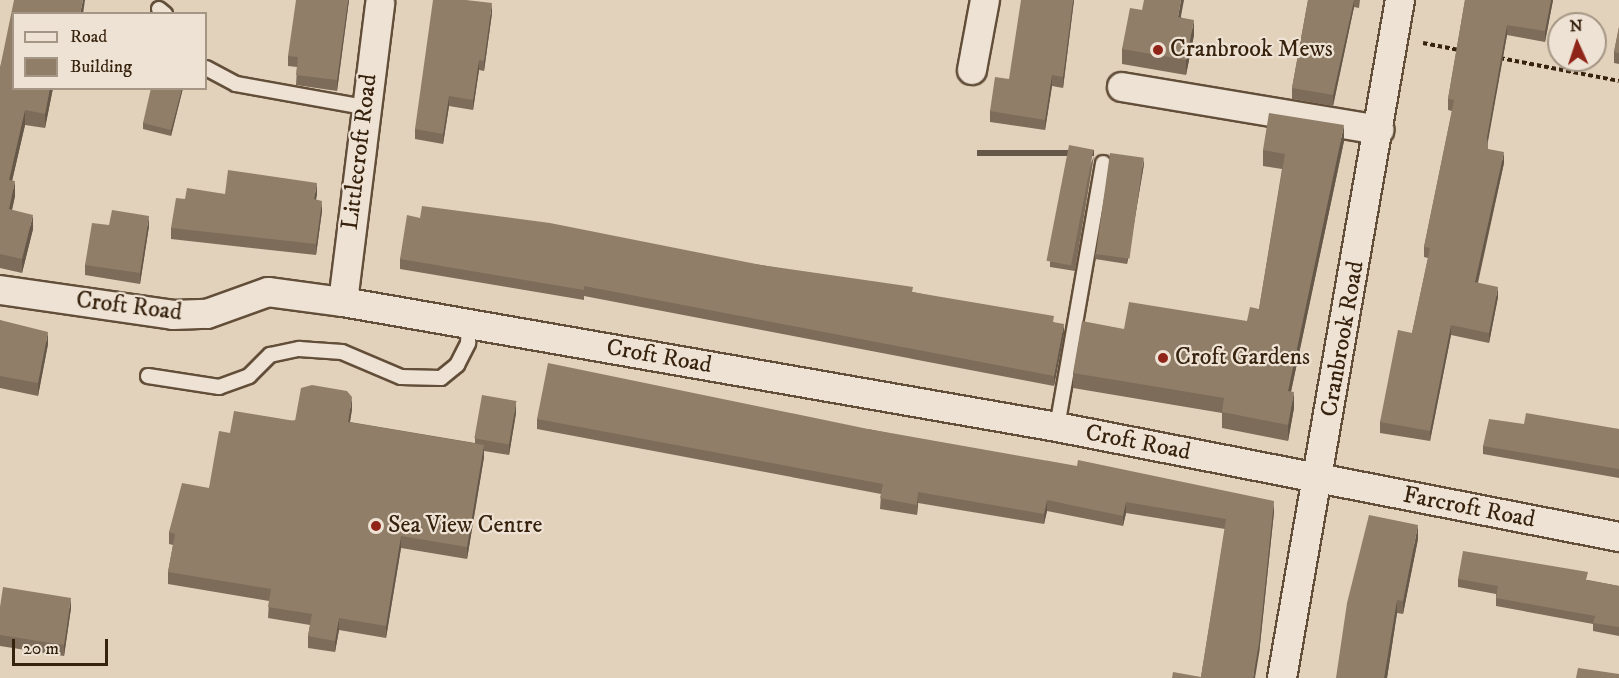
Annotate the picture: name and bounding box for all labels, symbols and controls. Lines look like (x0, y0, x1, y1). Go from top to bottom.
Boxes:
legend (12, 12, 207, 90)
north arrow (1547, 12, 1607, 72)
text: N (1569, 16, 1583, 36)
text: Road (70, 26, 107, 48)
place label: Cranbrook Mews (1170, 36, 1333, 64)
marker: Cranbrook Mews (1151, 43, 1165, 57)
text: Building (70, 56, 132, 78)
street label: Littlecroft Road (336, 72, 384, 232)
street label: Cranbrook Road (1315, 259, 1371, 419)
street label: Croft Road (74, 286, 184, 328)
street label: Croft Road (604, 334, 714, 380)
place label: Croft Gardens (1175, 344, 1310, 372)
marker: Croft Gardens (1156, 351, 1170, 365)
street label: Croft Road (1083, 419, 1193, 467)
street label: Farcroft Road (1400, 481, 1538, 535)
place label: Sea View Centre (388, 512, 542, 540)
marker: Sea View Centre (369, 519, 383, 533)
scale bar (15, 627, 111, 665)
text: 20 m (23, 638, 59, 660)

